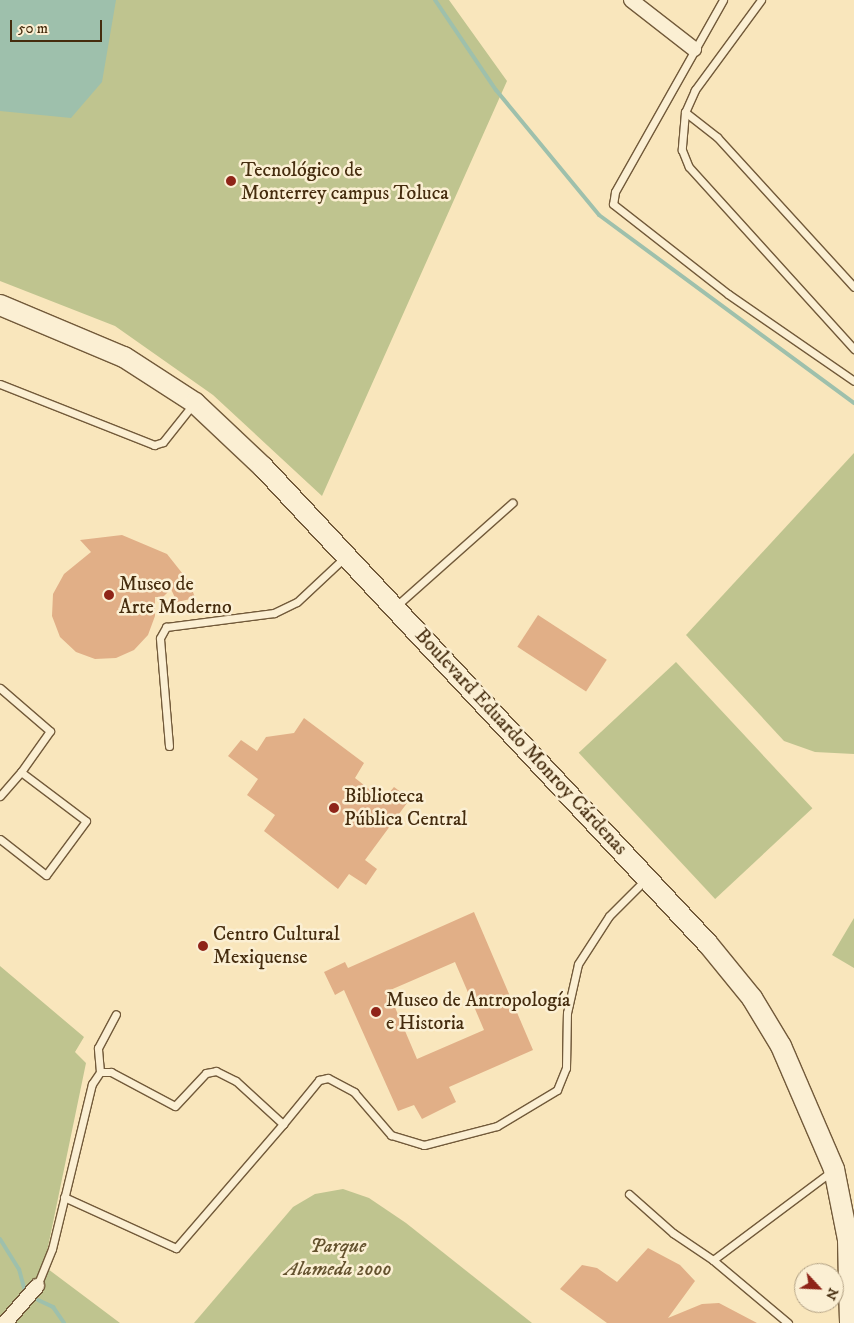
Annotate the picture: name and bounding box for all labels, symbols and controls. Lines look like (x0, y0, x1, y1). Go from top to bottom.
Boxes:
scale bar (12, 10, 105, 42)
text: 50 m (18, 19, 48, 38)
place label: Tecnológico de Monterrey campus Toluca (241, 158, 449, 205)
marker: Tecnológico de Monterrey campus Toluca (225, 175, 237, 187)
place label: Museo de Arte Moderno (119, 572, 232, 619)
marker: Museo de Arte Moderno (103, 589, 115, 601)
street label: Boulevard Eduardo Monroy Cárdenas (410, 624, 632, 860)
place label: Biblioteca Pública Central (344, 784, 467, 831)
marker: Biblioteca Pública Central (328, 802, 340, 814)
place label: Centro Cultural Mexiquense (213, 922, 340, 969)
marker: Centro Cultural Mexiquense (197, 940, 209, 952)
place label: Museo de Antropología e Historia (386, 988, 571, 1035)
marker: Museo de Antropología e Historia (370, 1006, 382, 1018)
park label: Parque Alameda 2000 (285, 1234, 391, 1281)
north arrow (794, 1263, 844, 1313)
text: N (821, 1285, 842, 1303)

